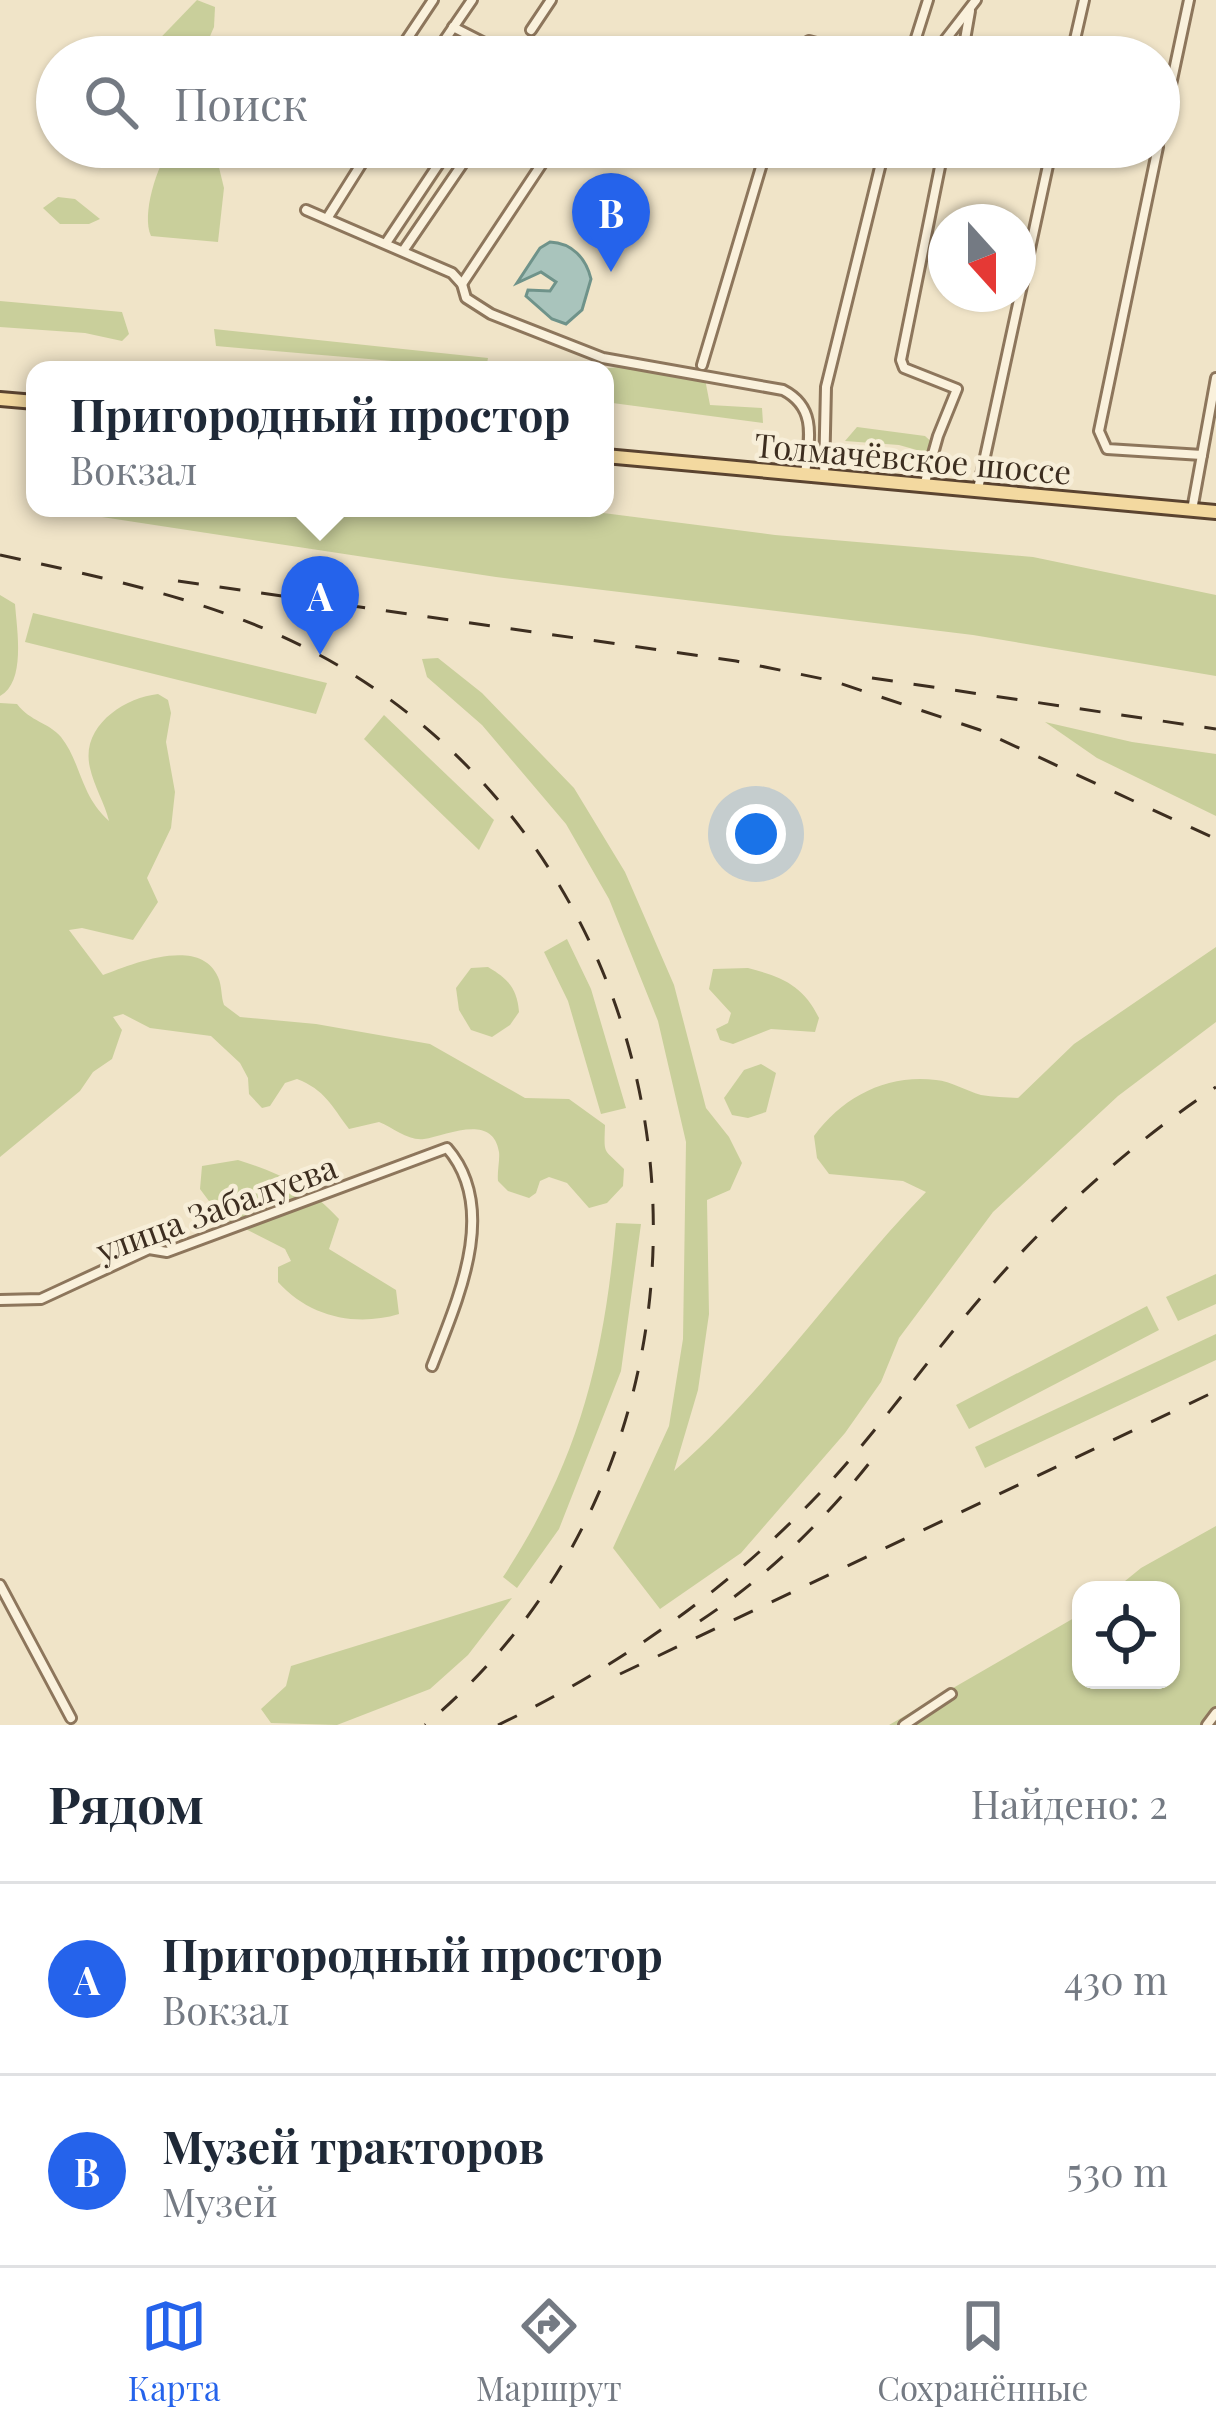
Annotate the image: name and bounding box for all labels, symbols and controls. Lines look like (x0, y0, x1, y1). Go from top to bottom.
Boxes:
search box (36, 36, 1180, 168)
icon: search (78, 69, 144, 135)
text: Поиск (174, 72, 308, 132)
pin: B (572, 173, 650, 272)
north arrow (928, 204, 1036, 312)
popup (26, 361, 614, 517)
text: Пригородный простор (70, 383, 570, 443)
street label: Толмачёвское шоссе (753, 421, 1073, 493)
text: Вокзал (70, 443, 197, 495)
pin: A (281, 556, 359, 655)
your location (726, 804, 786, 864)
street label: улица Забалуева (89, 1143, 343, 1271)
map controls (1072, 1581, 1180, 1689)
button: locate (1072, 1581, 1180, 1689)
text: Рядом (48, 1769, 204, 1837)
text: Найдено: 2 (971, 1777, 1168, 1829)
text: Пригородный простор (162, 1923, 663, 1983)
text: A (74, 1953, 100, 2005)
text: 430 m (1064, 1953, 1168, 2005)
text: Вокзал (162, 1983, 290, 2035)
text: Музей тракторов (162, 2115, 544, 2175)
text: B (74, 2145, 100, 2197)
text: 530 m (1066, 2145, 1168, 2197)
text: Музей (162, 2175, 277, 2227)
tab: Карта (128, 2293, 220, 2409)
tab: Маршрут (476, 2293, 622, 2409)
tab: Сохранённые (877, 2293, 1088, 2409)

